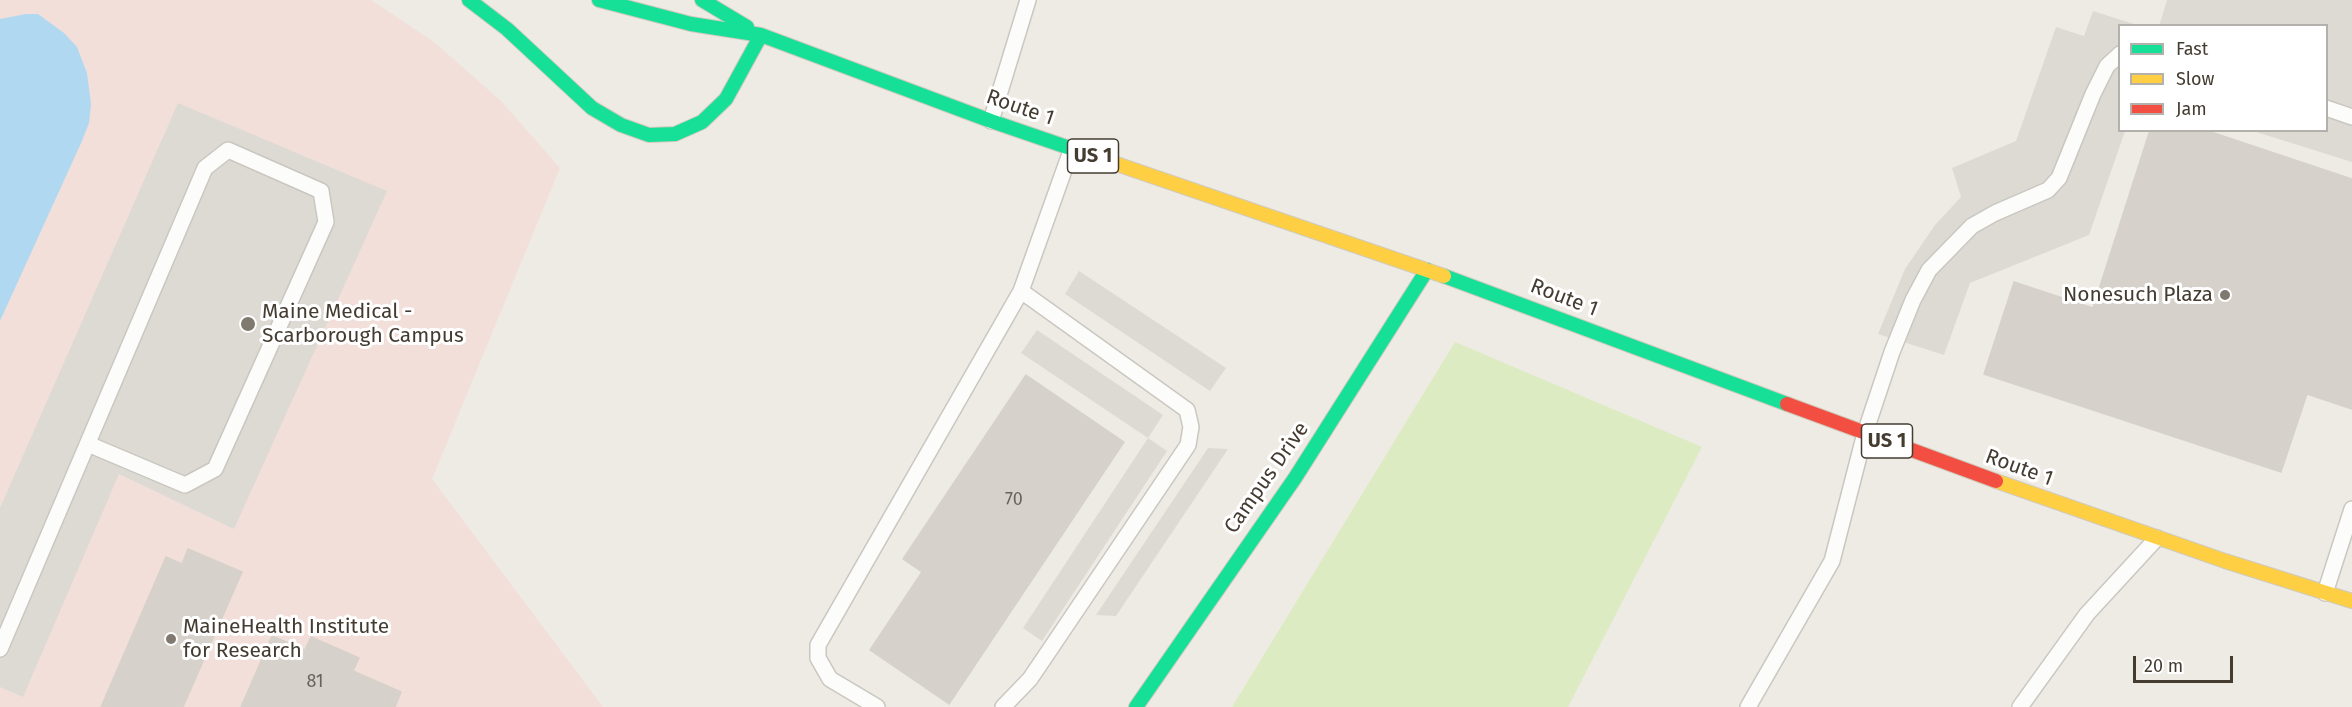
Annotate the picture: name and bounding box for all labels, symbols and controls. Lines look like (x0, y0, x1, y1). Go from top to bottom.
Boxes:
legend (2118, 24, 2328, 132)
text: Fast (2176, 38, 2208, 60)
text: Slow (2176, 68, 2214, 90)
street label: Route 1 (983, 85, 1057, 131)
text: Jam (2176, 98, 2207, 120)
road number: US 1 (1068, 139, 1118, 173)
street label: Route 1 (1527, 274, 1601, 322)
place label: Nonesuch Plaza (2063, 282, 2213, 308)
marker: Nonesuch Plaza (2218, 288, 2232, 302)
place label: Maine Medical - Scarborough Campus (262, 299, 464, 349)
marker: Maine Medical - Scarborough Campus (239, 315, 257, 333)
street label: Campus Drive (1219, 417, 1315, 539)
road number: US 1 (1862, 424, 1912, 458)
street label: Route 1 (1982, 444, 2056, 492)
house number: 70 (1005, 489, 1023, 511)
place label: MaineHealth Institute for Research (183, 614, 389, 664)
marker: MaineHealth Institute for Research (164, 632, 178, 646)
scale bar (2136, 644, 2236, 682)
text: 20 m (2144, 655, 2183, 677)
house number: 81 (306, 671, 324, 693)

